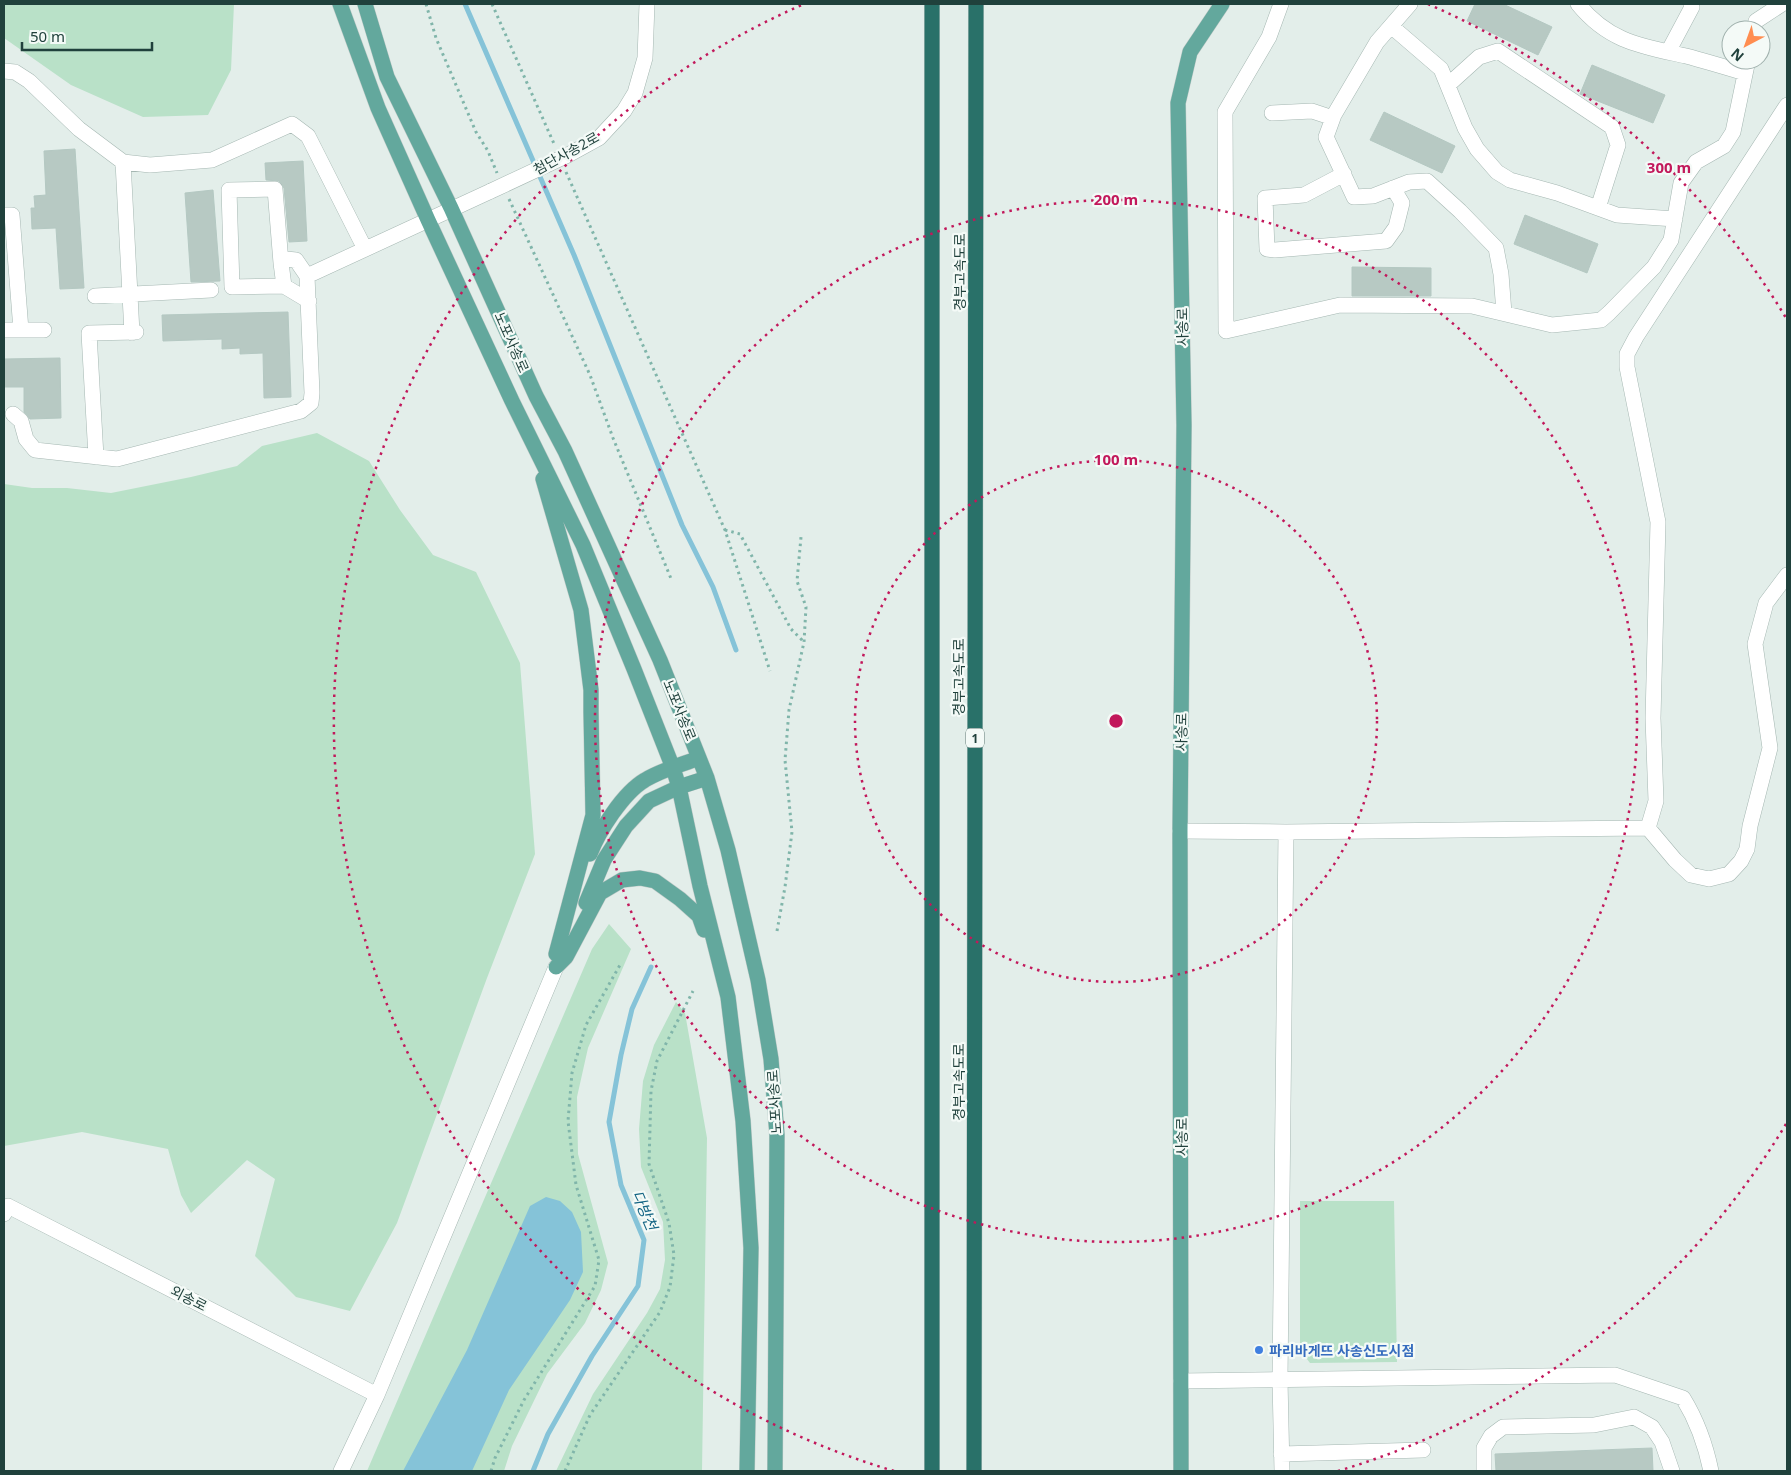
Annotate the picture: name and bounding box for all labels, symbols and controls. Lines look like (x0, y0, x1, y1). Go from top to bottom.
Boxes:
scale bar (22, 20, 152, 52)
north arrow (1721, 20, 1771, 70)
text: 50 m (30, 26, 65, 46)
text: N (1727, 44, 1748, 66)
street label: 첨단사송2로 (530, 127, 602, 179)
text: 300 m (1647, 157, 1691, 177)
text: 200 m (1094, 189, 1138, 209)
street label: 경부고속도로 (950, 233, 969, 311)
street label: 사송로 (1172, 307, 1192, 346)
street label: 노포사송로 (490, 309, 534, 375)
text: 100 m (1094, 449, 1138, 469)
street label: 경부고속도로 (949, 638, 968, 716)
street label: 노포사송로 (659, 677, 701, 744)
centre of rings (1107, 712, 1125, 730)
street label: 사송로 (1171, 712, 1191, 751)
road number: 1 (966, 728, 984, 748)
street label: 경부고속도로 (949, 1043, 968, 1121)
street label: 노포사송로 (762, 1069, 786, 1135)
street label: 사송로 (1172, 1118, 1191, 1156)
water label: 다방천 (628, 1187, 663, 1235)
street label: 외송로 (167, 1281, 211, 1315)
place label: 파리바게뜨 사송신도시점 (1269, 1341, 1414, 1360)
marker: 파리바게뜨 사송신도시점 (1253, 1344, 1265, 1356)

